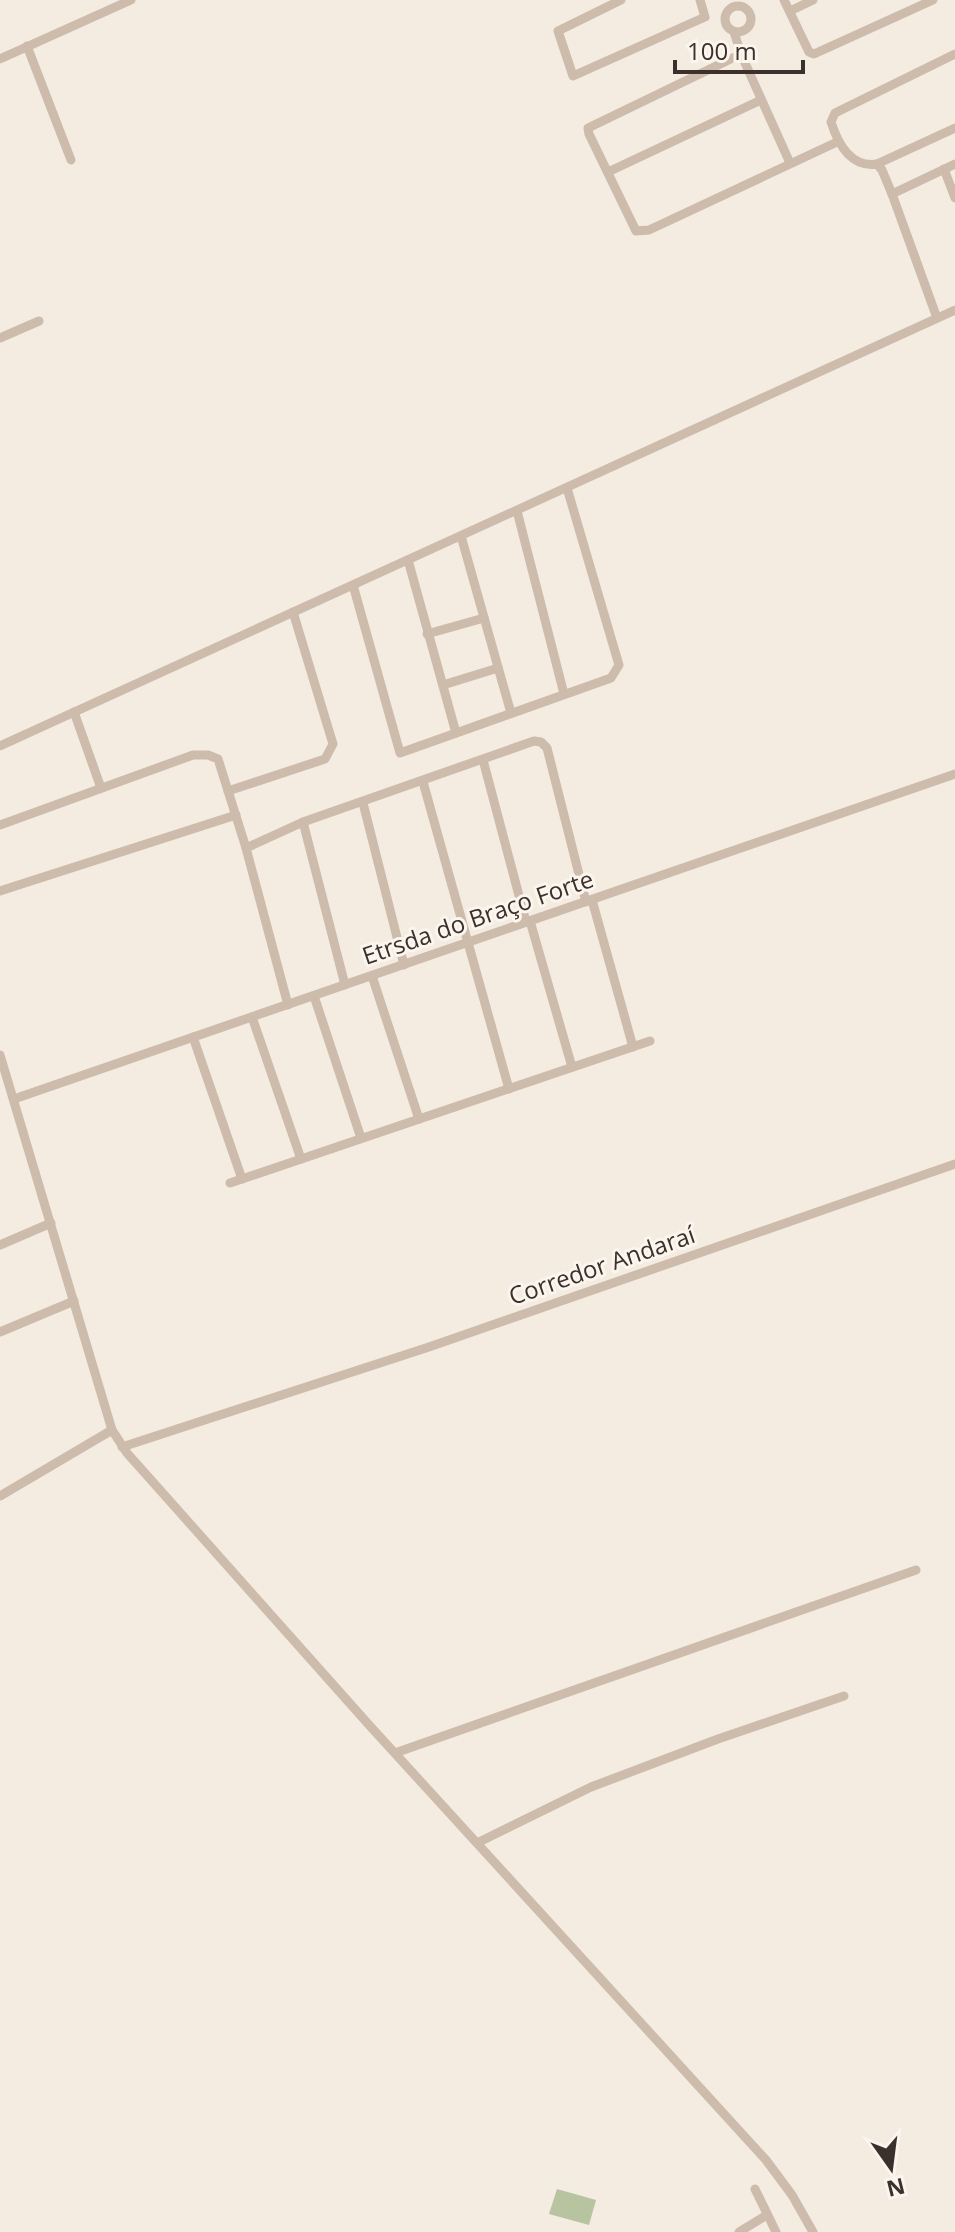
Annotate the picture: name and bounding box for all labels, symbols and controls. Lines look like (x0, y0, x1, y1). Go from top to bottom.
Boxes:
scale bar (675, 24, 803, 74)
text: 100 m (687, 34, 757, 67)
street label: Etrsda do Braço Forte (358, 862, 597, 972)
street label: Corredor Andaraí (504, 1217, 700, 1312)
north arrow (851, 2128, 931, 2208)
text: N (884, 2172, 908, 2205)

